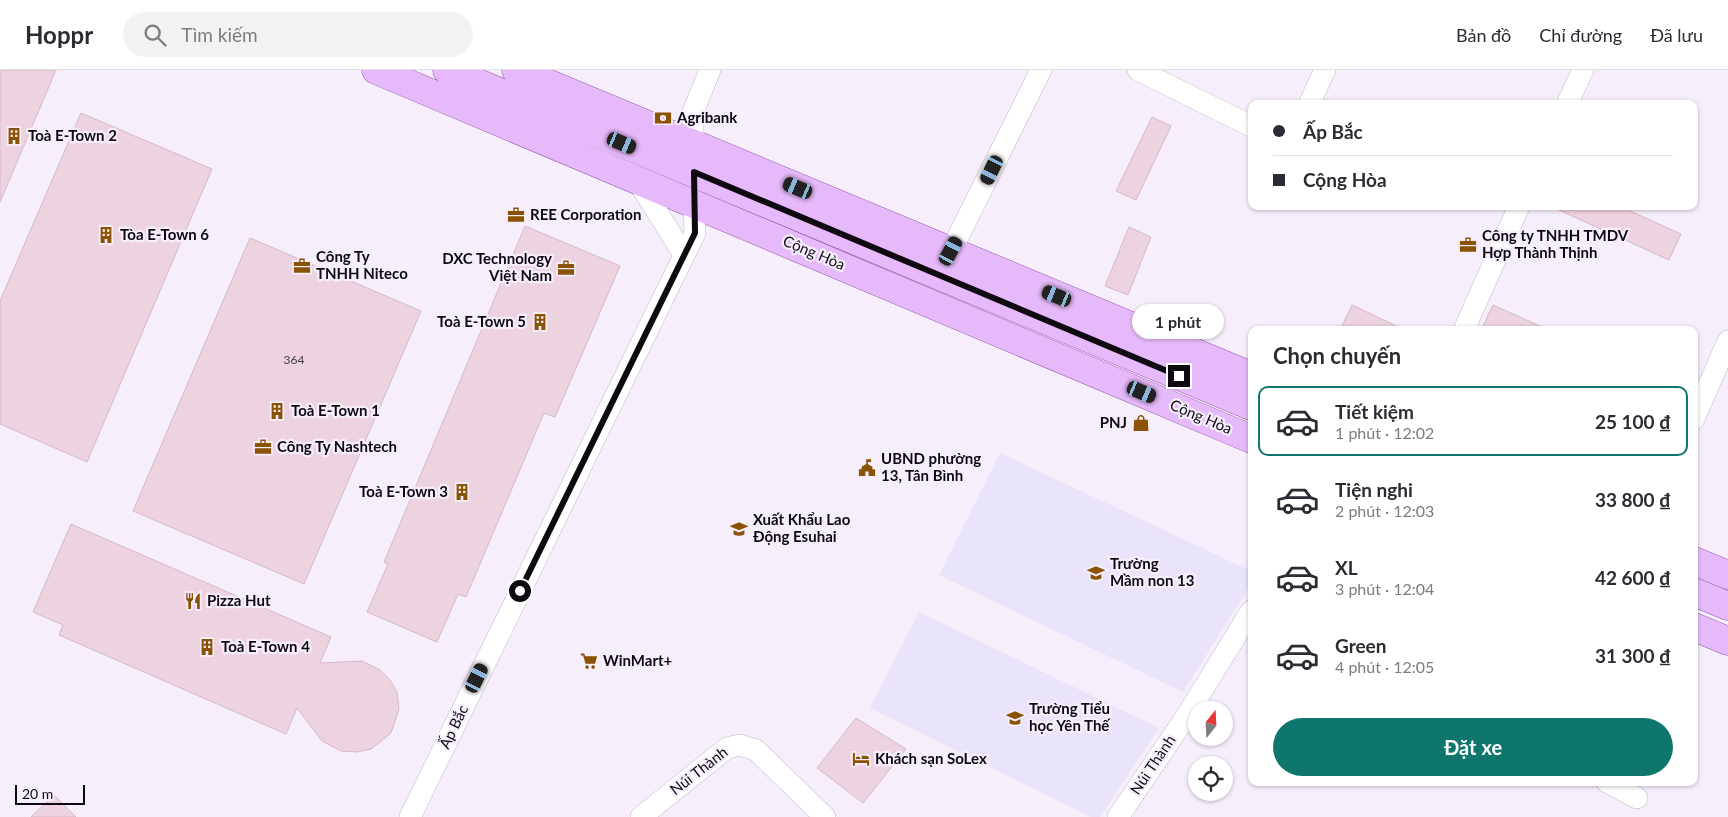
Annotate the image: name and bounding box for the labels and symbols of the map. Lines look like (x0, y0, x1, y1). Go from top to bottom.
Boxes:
bank icon: Agribank (653, 108, 673, 128)
place label: Agribank (676, 108, 738, 126)
building icon: Toà E-Town 2 (4, 126, 24, 146)
place label: Toà E-Town 2 (28, 126, 117, 144)
car (605, 130, 638, 156)
car (978, 153, 1005, 187)
car (781, 175, 814, 201)
office icon: REE Corporation (506, 205, 526, 225)
place label: REE Corporation (530, 205, 641, 223)
building icon: Tòa E-Town 6 (96, 225, 116, 245)
place label: Tòa E-Town 6 (120, 225, 209, 243)
place label: Công ty TNHH TMDV Hợp Thành Thịnh (1482, 226, 1629, 261)
street label: Cộng Hòa (781, 231, 848, 273)
car (937, 234, 964, 268)
office icon: Công ty TNHH TMDV Hợp Thành Thịnh (1458, 235, 1478, 255)
place label: Công Ty TNHH Niteco (316, 247, 408, 282)
place label: DXC Technology Việt Nam (442, 249, 552, 284)
office icon: Công Ty TNHH Niteco (292, 256, 312, 276)
office icon: DXC Technology Việt Nam (556, 258, 576, 278)
car (1040, 283, 1073, 309)
callout: 1 phút (1133, 304, 1225, 338)
place label: Toà E-Town 5 (437, 312, 526, 330)
building icon: Toà E-Town 5 (530, 312, 550, 332)
house number: 364 (284, 352, 304, 367)
route end (1168, 365, 1190, 387)
car (1125, 379, 1158, 405)
street label: Cộng Hòa (1168, 395, 1235, 437)
building icon: Toà E-Town 1 (267, 401, 287, 421)
place label: Toà E-Town 1 (291, 401, 380, 419)
place label: PNJ (1100, 413, 1127, 431)
shop icon: PNJ (1131, 413, 1151, 433)
office icon: Công Ty Nashtech (253, 437, 273, 457)
place label: Công Ty Nashtech (277, 437, 397, 455)
place label: UBND phường 13, Tân Bình (881, 449, 981, 484)
public building icon: UBND phường 13, Tân Bình (857, 458, 877, 478)
place label: Toà E-Town 3 (359, 482, 448, 500)
building icon: Toà E-Town 3 (452, 482, 472, 502)
place label: Xuất Khẩu Lao Động Esuhai (753, 510, 851, 545)
school or university icon: Xuất Khẩu Lao Động Esuhai (729, 519, 749, 539)
place label: Trường Mầm non 13 (1110, 554, 1194, 589)
school or university icon: Trường Mầm non 13 (1086, 563, 1106, 583)
route start (509, 580, 531, 602)
restaurant icon: Pizza Hut (183, 591, 203, 611)
place label: Pizza Hut (207, 591, 271, 609)
building icon: Toà E-Town 4 (197, 637, 217, 657)
place label: Toà E-Town 4 (221, 637, 310, 655)
supermarket icon: WinMart+ (579, 651, 599, 671)
place label: WinMart+ (603, 651, 673, 669)
car (463, 661, 490, 695)
place label: Trường Tiểu học Yên Thế (1029, 699, 1111, 734)
north arrow (1188, 701, 1232, 746)
street label: Ấp Bắc (435, 702, 471, 751)
school or university icon: Trường Tiểu học Yên Thế (1005, 708, 1025, 728)
street label: Núi Thành (1126, 731, 1179, 798)
street label: Núi Thành (666, 742, 731, 798)
hotel icon: Khách sạn SoLex (851, 749, 871, 769)
place label: Khách sạn SoLex (875, 749, 987, 767)
scale bar (15, 782, 85, 805)

